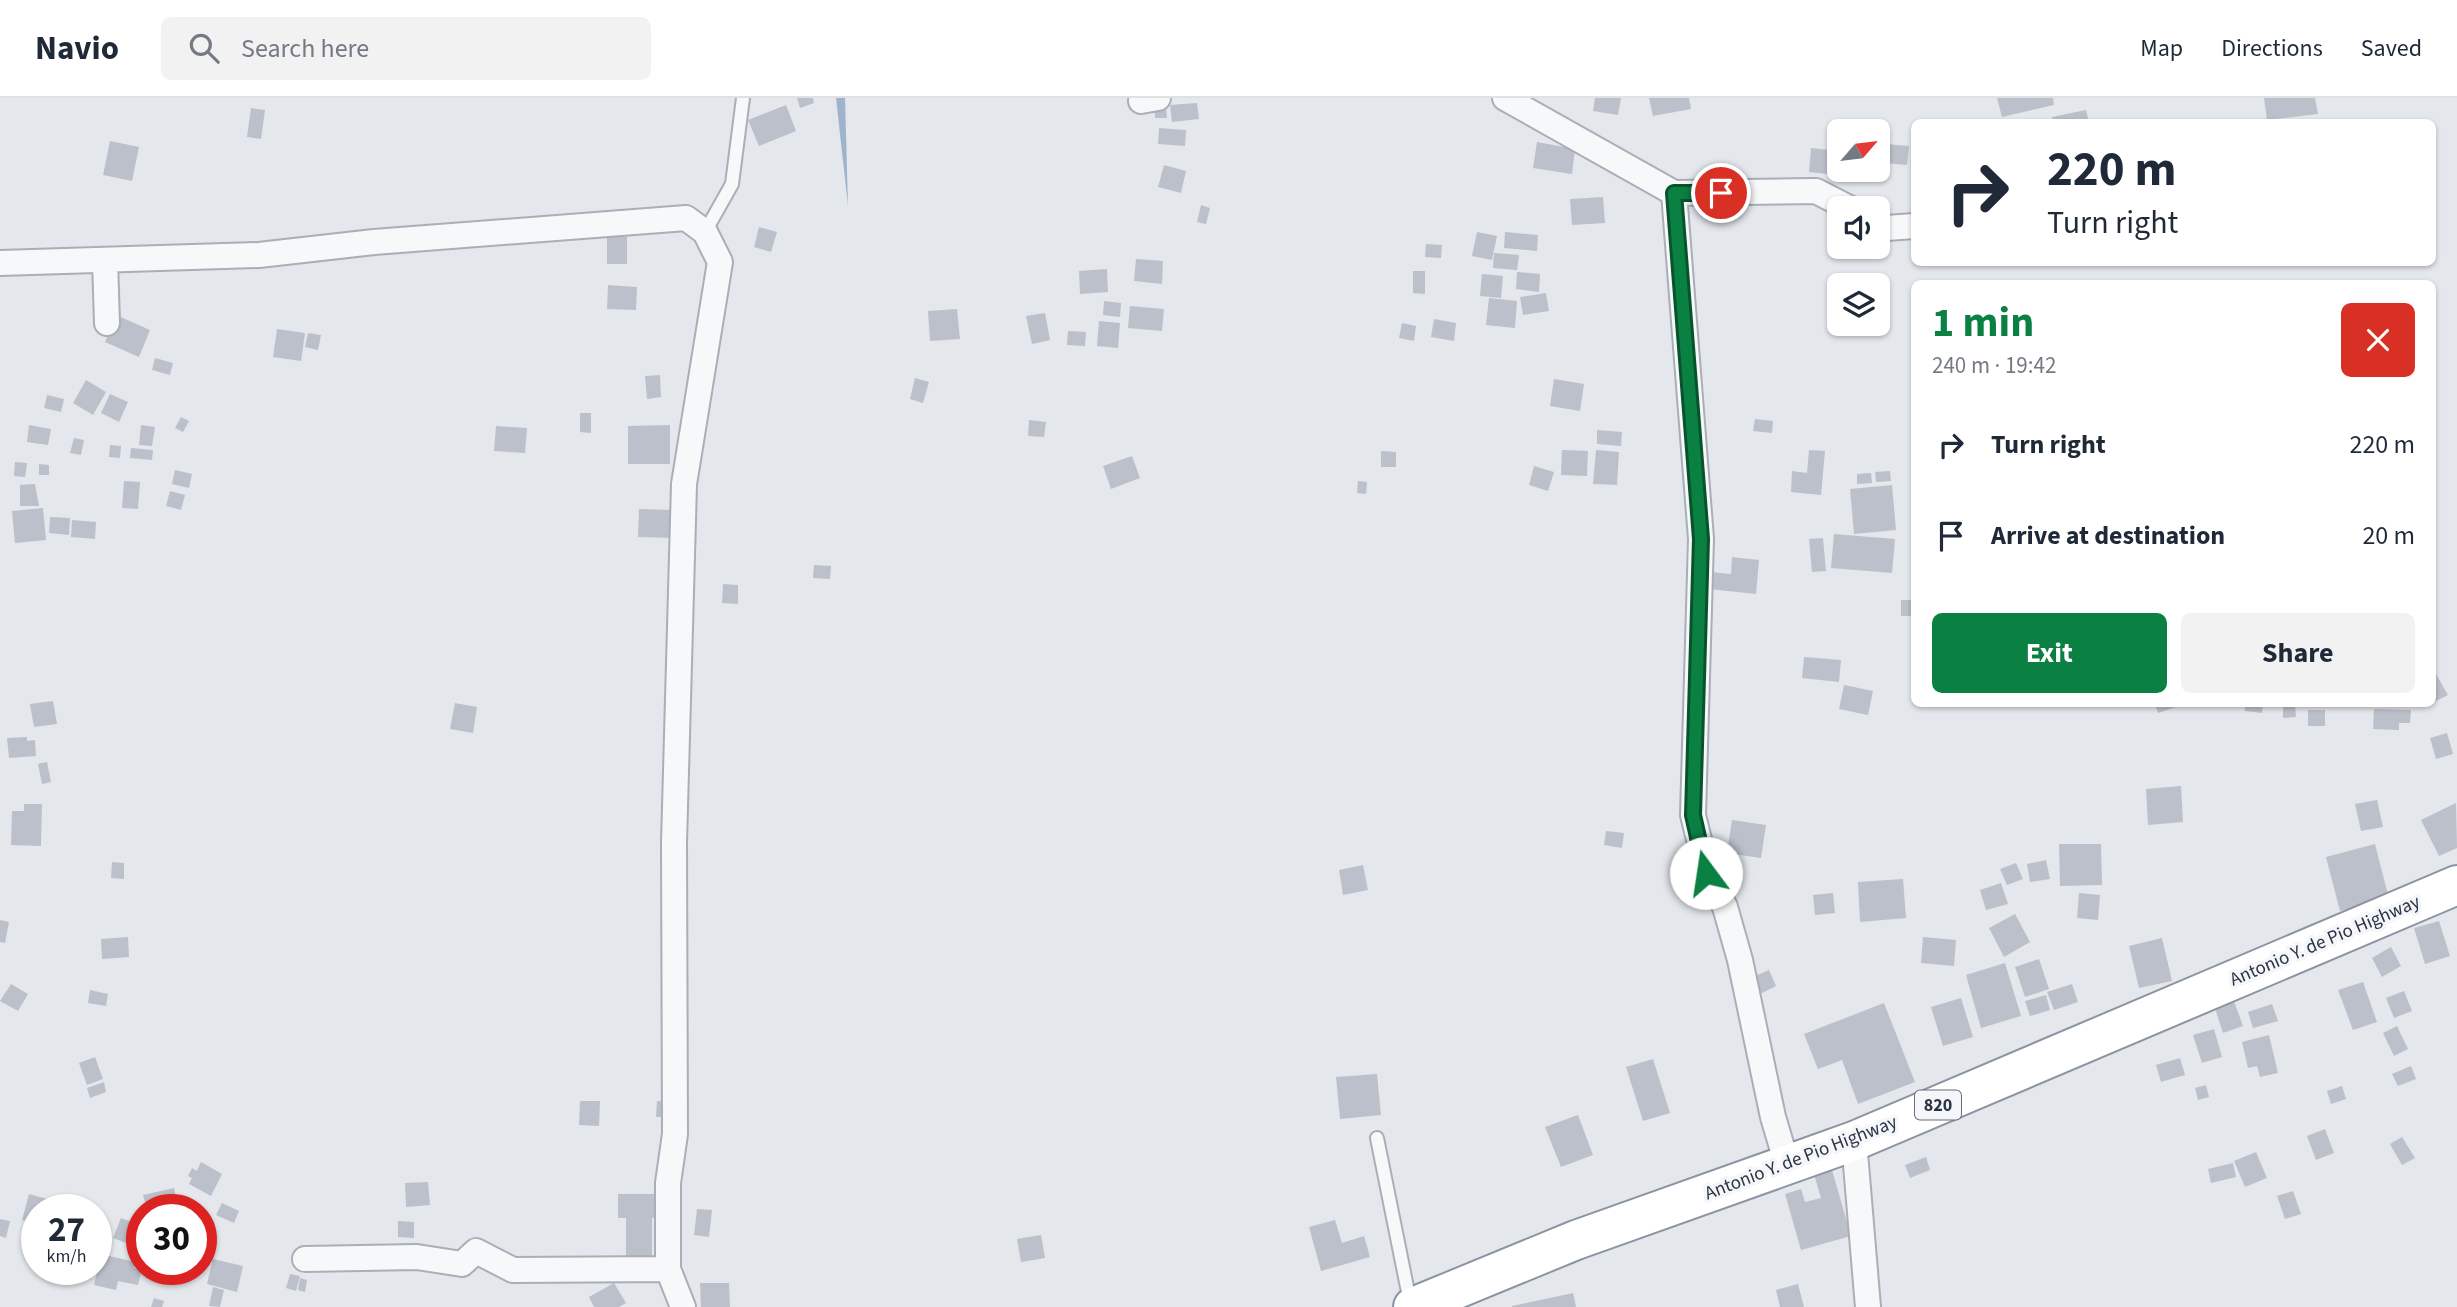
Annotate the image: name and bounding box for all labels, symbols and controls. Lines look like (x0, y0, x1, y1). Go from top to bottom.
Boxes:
search box (161, 17, 651, 80)
text: Navio (35, 25, 119, 72)
icon: search (185, 29, 223, 67)
text: Search here (241, 30, 369, 67)
text: Map (2140, 31, 2183, 66)
text: Directions (2221, 31, 2323, 66)
text: Saved (2361, 31, 2422, 66)
north arrow (1827, 119, 1890, 182)
map controls (1827, 119, 1890, 336)
text: 220 m (2047, 135, 2176, 205)
icon: right (1932, 147, 2023, 238)
pin (1691, 163, 1751, 223)
icon: arrive (1702, 174, 1740, 212)
button: sound (1827, 196, 1890, 259)
text: Turn right (2047, 200, 2178, 246)
button: layers (1827, 273, 1890, 336)
text: 1 min (1932, 293, 2034, 353)
button: close (2341, 303, 2415, 377)
text: 240 m · 19:42 (1932, 349, 2056, 382)
icon: right (1932, 426, 1970, 464)
text: Turn right (1991, 426, 2106, 463)
text: 220 m (2349, 426, 2415, 463)
icon: arrive (1932, 517, 1970, 555)
text: Arrive at destination (1991, 517, 2225, 554)
text: 20 m (2362, 517, 2415, 554)
button: Exit (1932, 613, 2167, 693)
button: Share (2181, 613, 2415, 693)
position arrow (1669, 836, 1743, 910)
street label: Antonio Y. de Pio Highway (2226, 889, 2424, 993)
road number: 820 (1915, 1090, 1961, 1120)
street label: Antonio Y. de Pio Highway (1701, 1109, 1901, 1207)
speed limit sign: 30 (126, 1194, 217, 1285)
text: 27 (48, 1205, 85, 1255)
text: km/h (47, 1244, 86, 1269)

